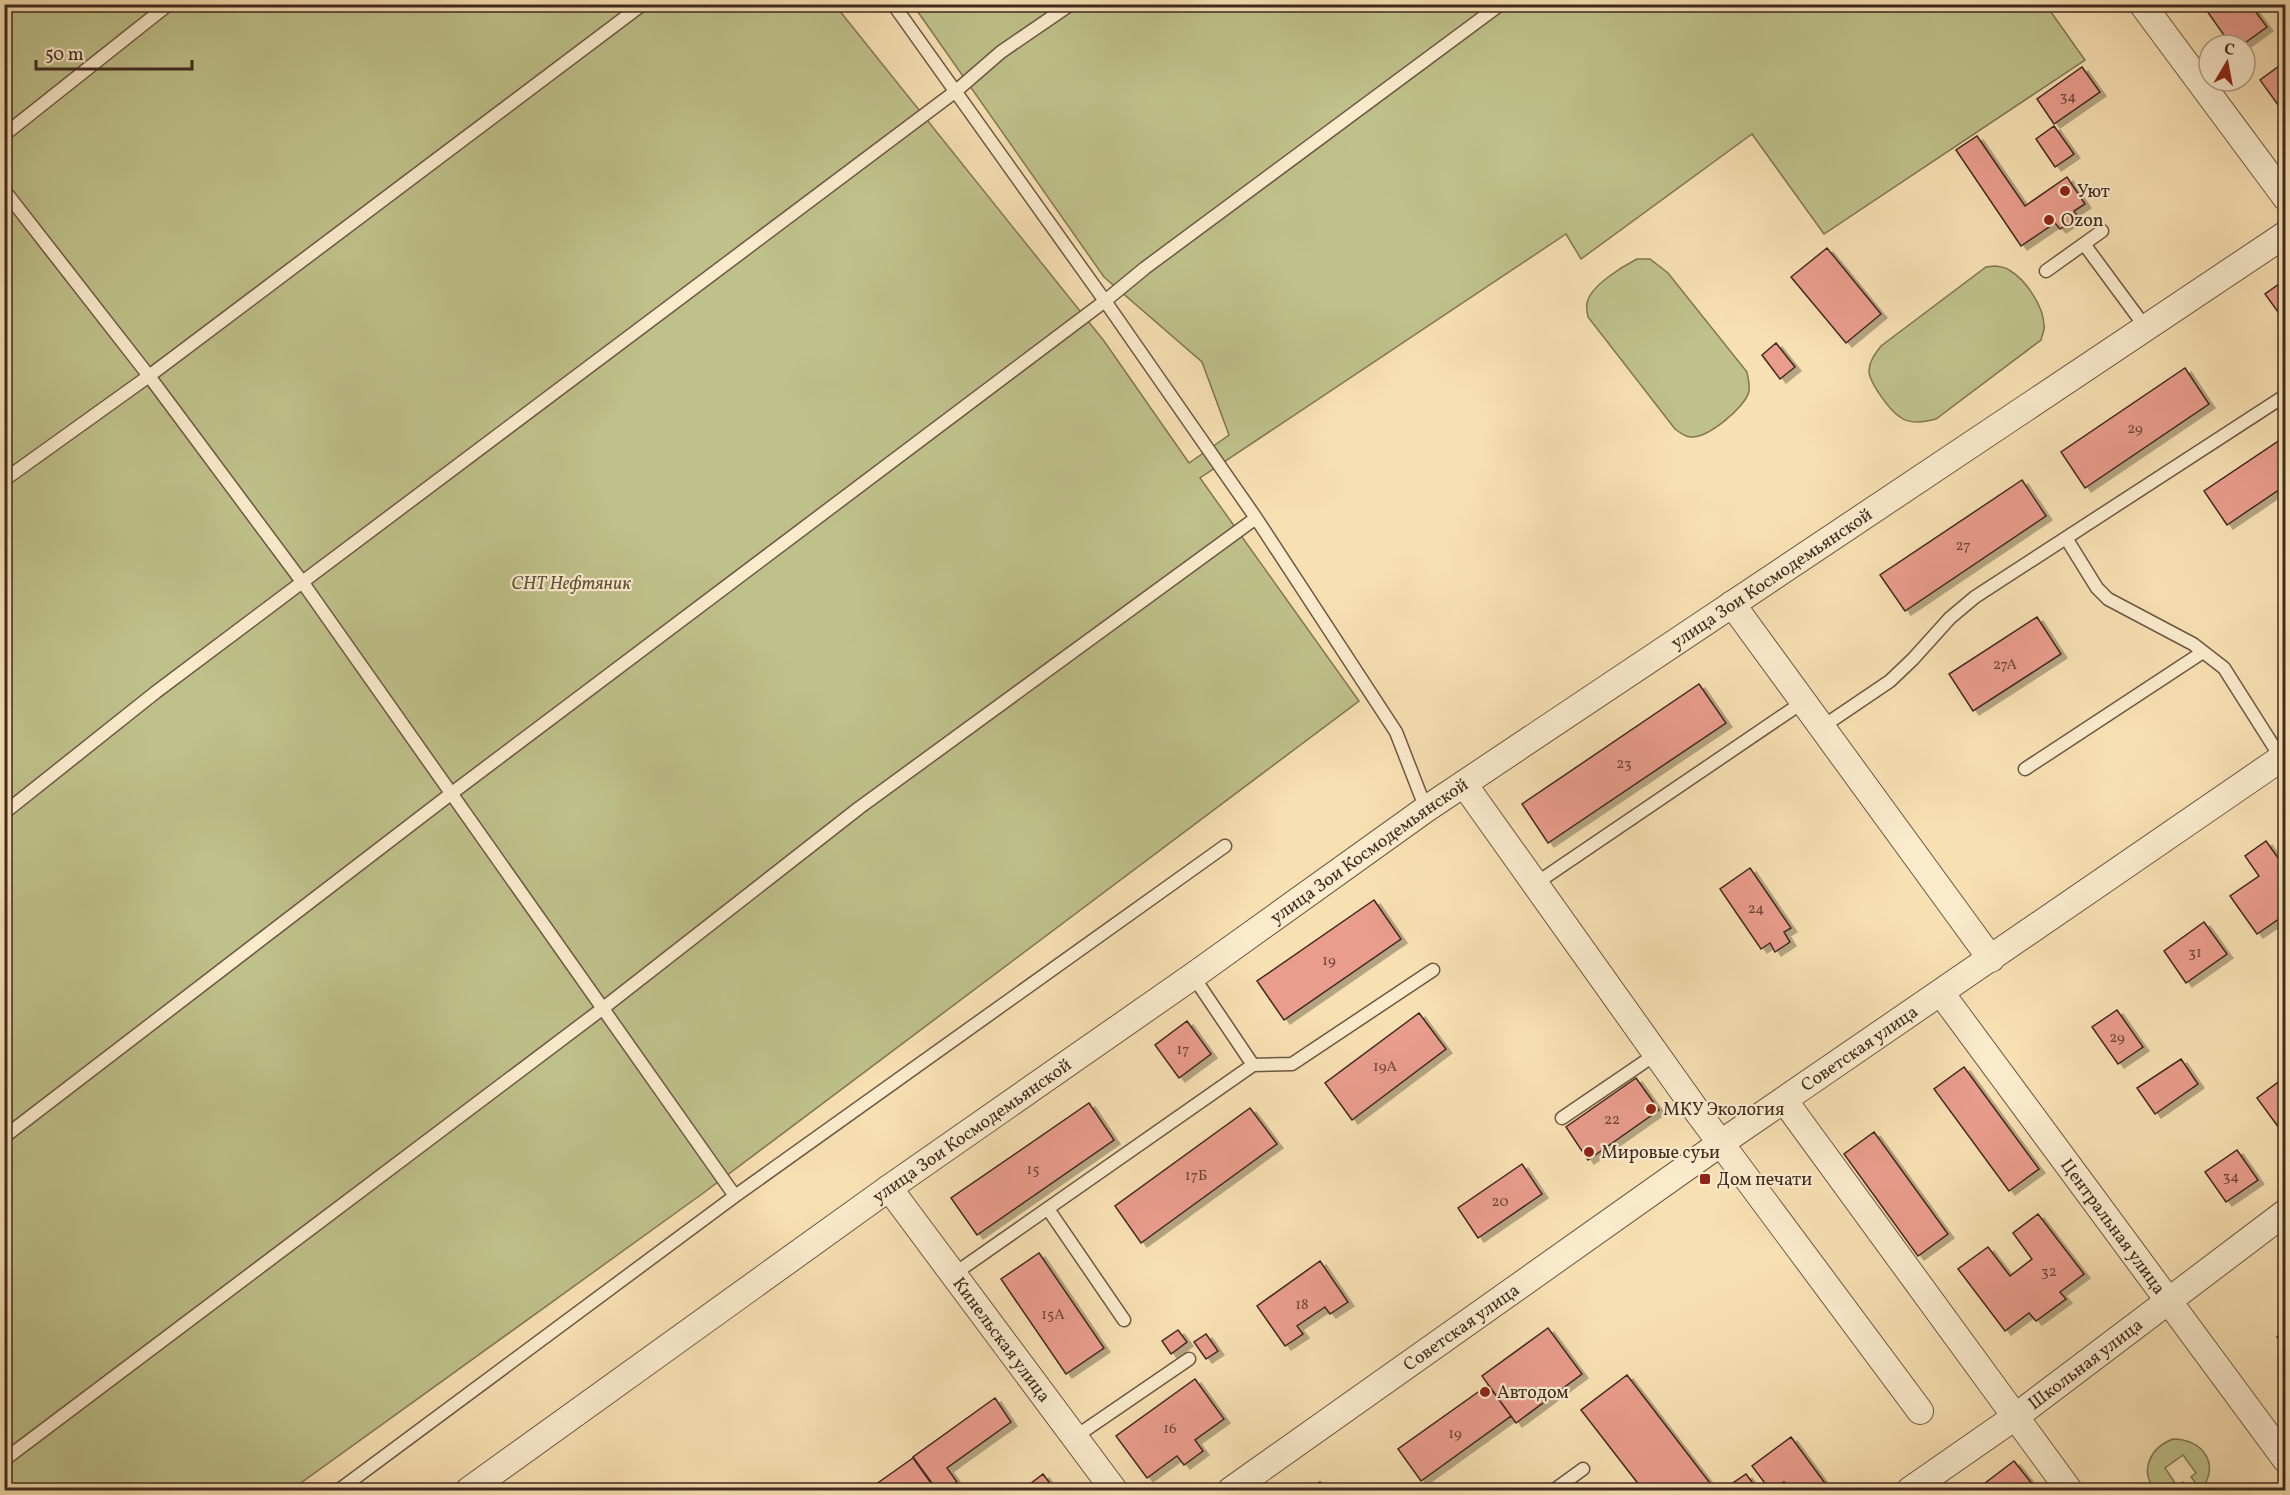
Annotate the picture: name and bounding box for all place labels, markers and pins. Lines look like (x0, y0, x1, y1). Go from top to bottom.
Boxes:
place label: Уют (2077, 180, 2110, 205)
marker: Уют (2058, 184, 2072, 198)
place label: Ozon (2061, 209, 2104, 234)
marker: Ozon (2042, 213, 2056, 227)
place label: МКУ Экология (1663, 1098, 1784, 1123)
marker: МКУ Экология (1644, 1102, 1658, 1116)
place label: Мировые суьи (1601, 1141, 1720, 1166)
marker: Мировые суьи (1582, 1145, 1596, 1159)
place label: Дом печати (1717, 1168, 1812, 1193)
marker: Дом печати (1698, 1172, 1712, 1186)
place label: Автодом (1497, 1381, 1569, 1406)
marker: Автодом (1478, 1385, 1492, 1399)

